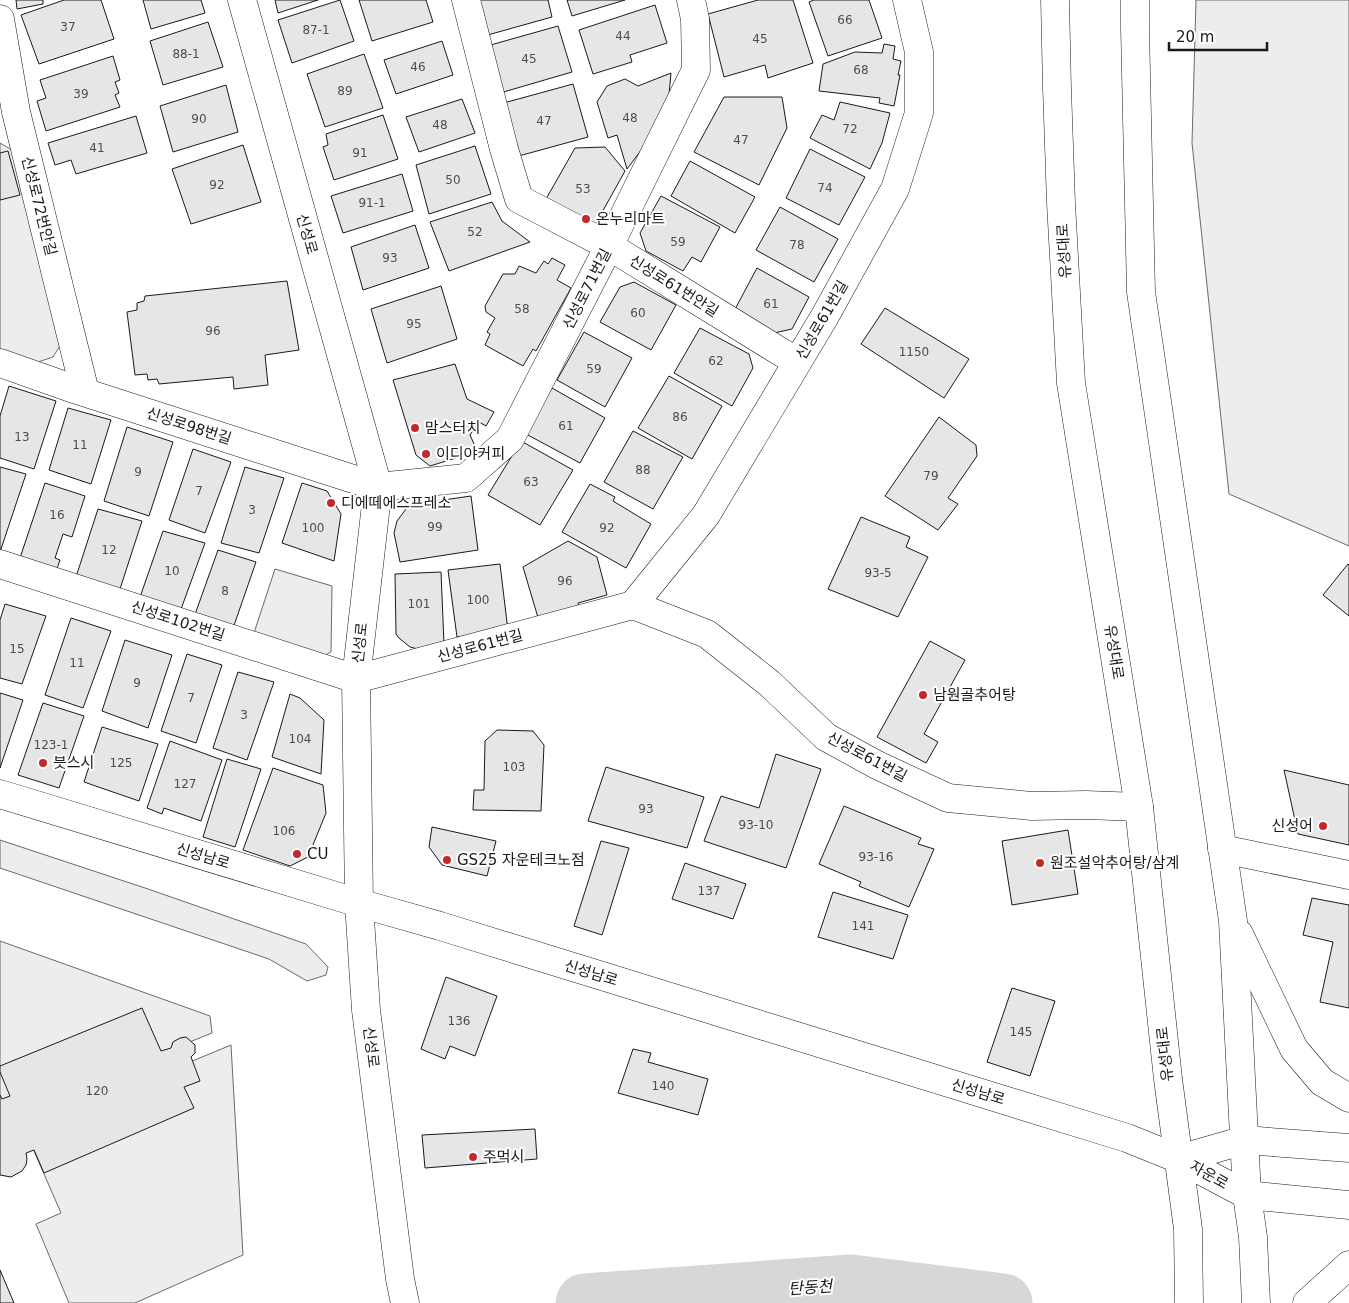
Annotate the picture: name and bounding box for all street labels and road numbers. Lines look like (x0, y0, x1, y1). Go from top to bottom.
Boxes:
street label: 신성로72번안길 (18, 154, 60, 258)
street label: 신성로 (293, 212, 321, 256)
street label: 유성대로 (1054, 223, 1074, 279)
street label: 신성로71번길 (559, 246, 615, 332)
street label: 신성로61번안길 (626, 251, 722, 321)
street label: 신성로61번길 (792, 277, 852, 363)
street label: 신성로98번길 (144, 404, 234, 448)
street label: 신성로102번길 (129, 597, 227, 645)
street label: 신성로 (349, 621, 371, 665)
street label: 유성대로 (1101, 623, 1127, 681)
street label: 신성로61번길 (435, 626, 525, 666)
street label: 신성로61번길 (824, 728, 910, 786)
street label: 신성남로 (174, 839, 232, 873)
street label: 신성남로 (562, 956, 620, 990)
street label: 신성로 (360, 1025, 382, 1069)
street label: 유성대로 (1153, 1026, 1177, 1082)
street label: 신성남로 (949, 1075, 1007, 1109)
street label: 자운로 (1187, 1157, 1231, 1193)

